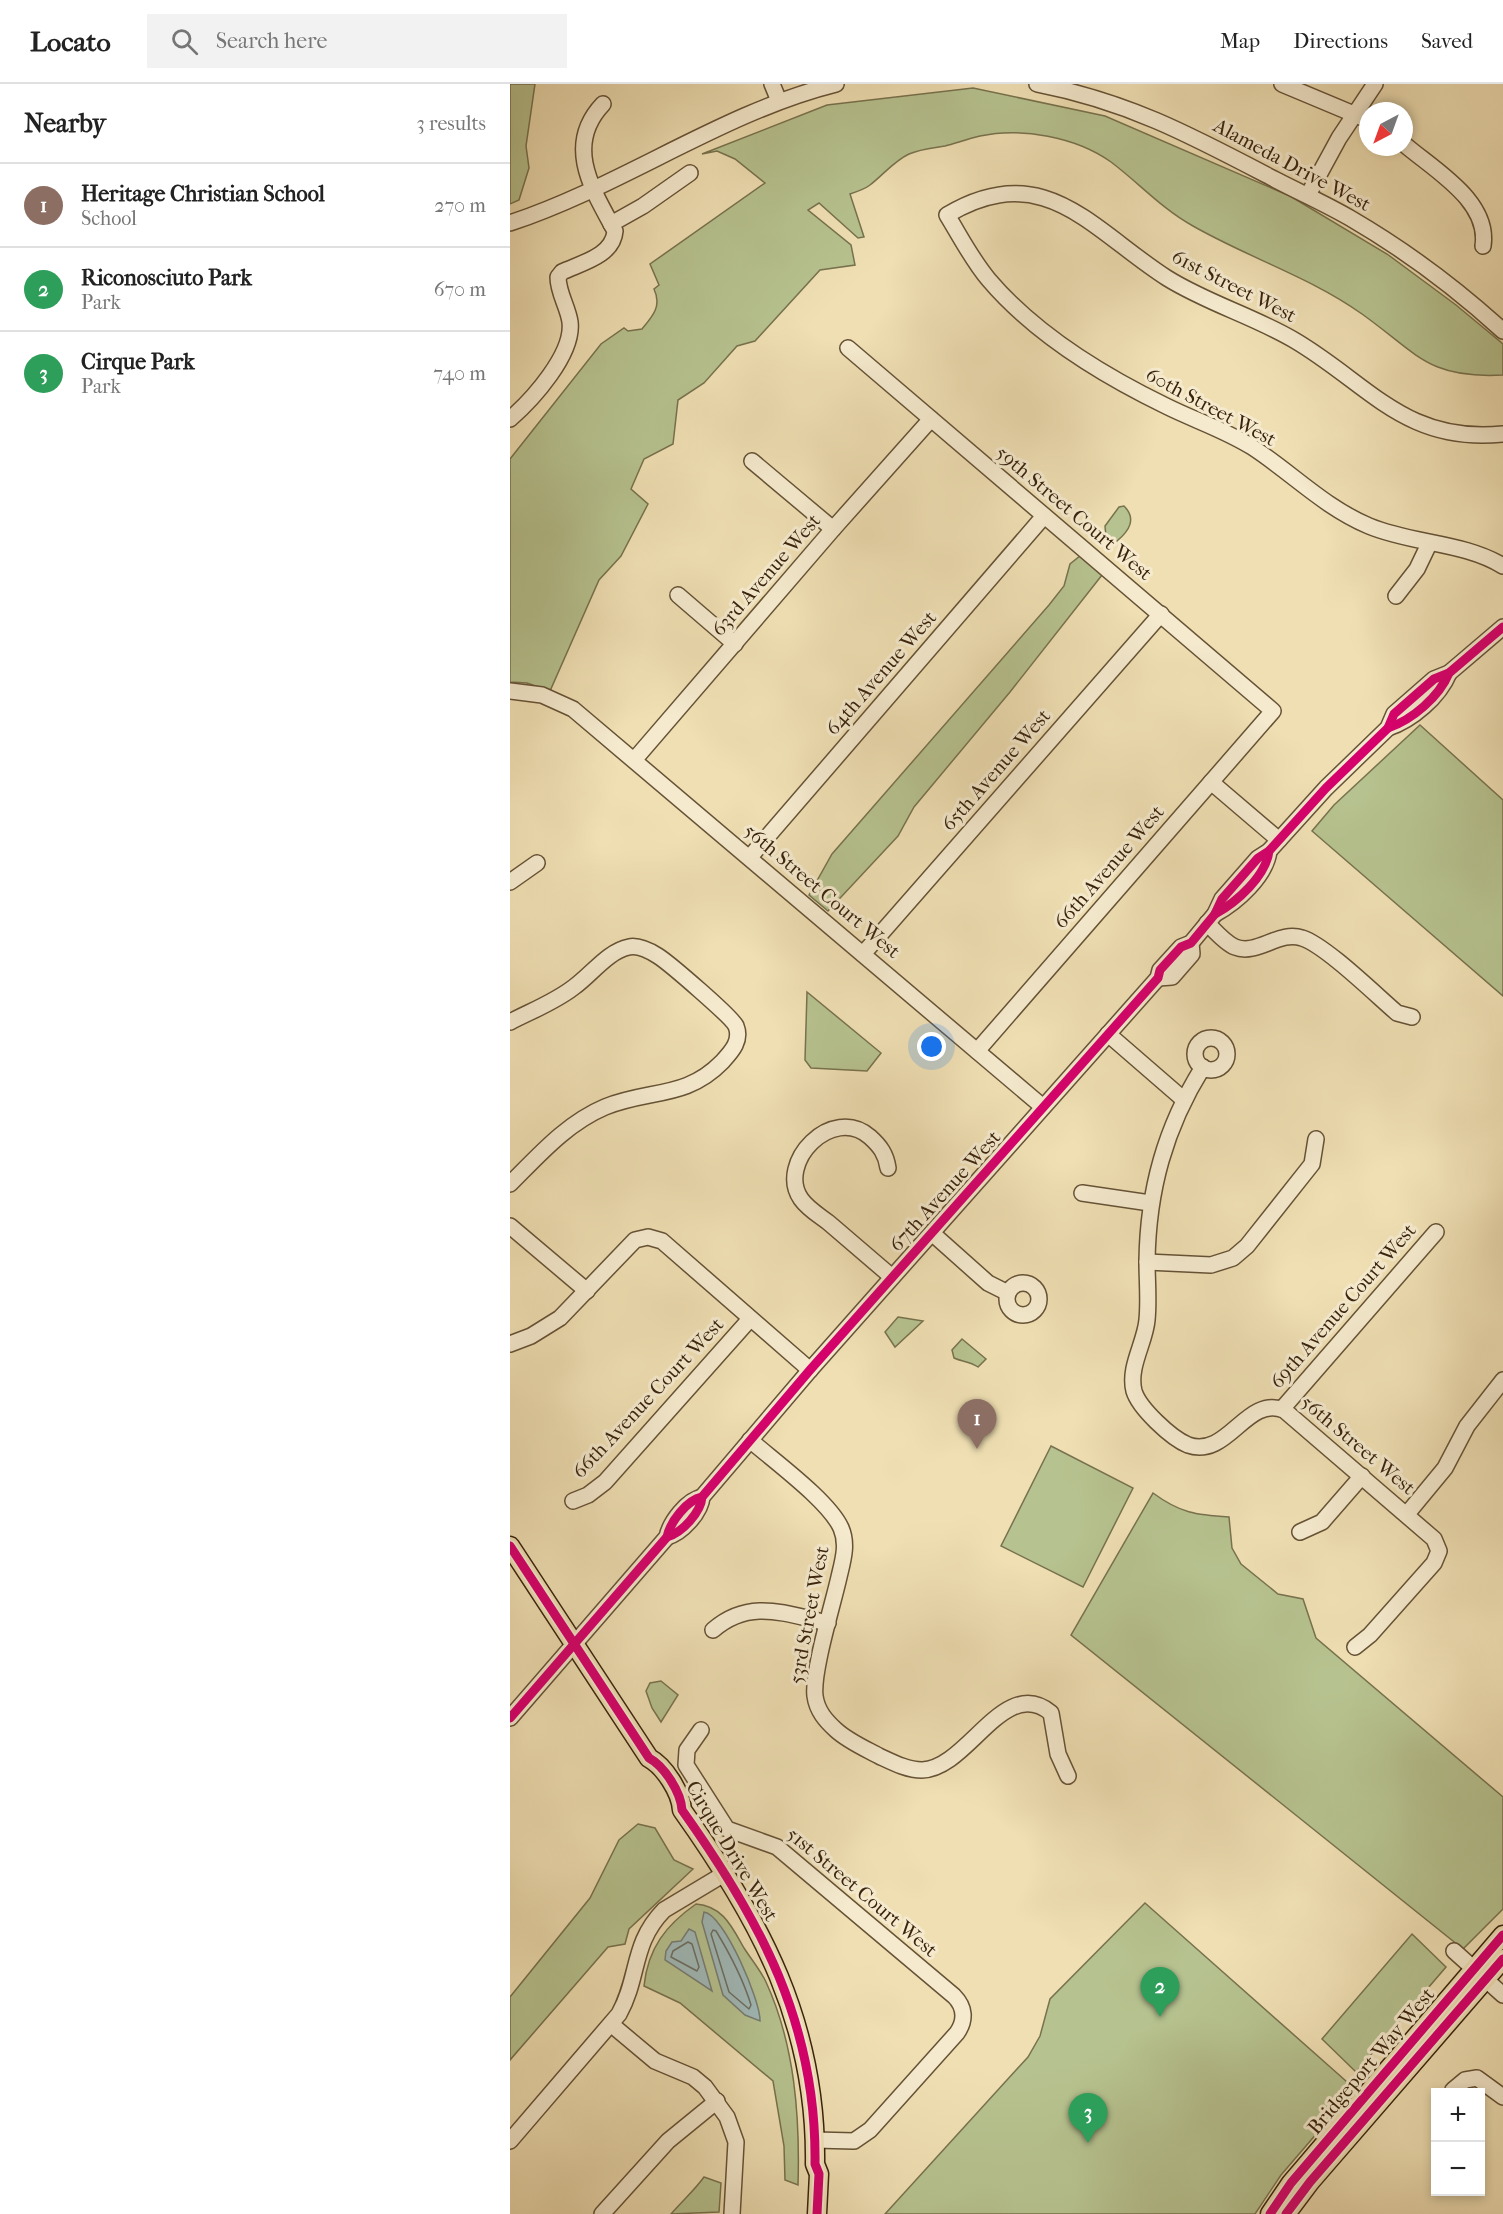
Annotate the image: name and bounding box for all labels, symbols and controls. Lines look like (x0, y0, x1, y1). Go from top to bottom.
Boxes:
search box (147, 14, 567, 68)
text: Locato (30, 25, 111, 58)
icon: search (168, 25, 201, 58)
text: Search here (216, 28, 327, 54)
text: Map (1220, 29, 1260, 53)
text: Directions (1293, 29, 1388, 53)
text: Saved (1421, 29, 1473, 53)
north arrow (1359, 102, 1413, 156)
text: Nearby (24, 108, 106, 139)
text: 3 results (417, 112, 486, 135)
street label: Alameda Drive West (1209, 113, 1374, 216)
text: Heritage Christian School (81, 181, 325, 207)
text: 1 (40, 194, 47, 217)
text: 270 m (434, 194, 486, 217)
text: School (81, 207, 137, 230)
street label: 61st Street West (1168, 245, 1300, 327)
text: Riconosciuto Park (81, 265, 252, 291)
text: 2 (38, 278, 49, 301)
text: 670 m (434, 278, 486, 301)
text: Park (81, 291, 121, 314)
text: Cirque Park (81, 349, 195, 375)
text: 3 (39, 362, 48, 385)
text: 740 m (433, 362, 486, 385)
street label: 60th Street West (1142, 363, 1280, 451)
text: Park (81, 375, 121, 398)
street label: 59th Street Court West (991, 441, 1157, 585)
street label: 63rd Avenue West (707, 509, 825, 641)
street label: 64th Avenue West (821, 606, 941, 740)
street label: 65th Avenue West (937, 704, 1055, 836)
street label: 66th Avenue West (1049, 801, 1169, 933)
street label: 56th Street Court West (739, 819, 905, 963)
your location (917, 1032, 946, 1061)
street label: 67th Avenue West (885, 1126, 1005, 1256)
street label: 69th Avenue Court West (1265, 1219, 1421, 1393)
street label: 66th Avenue Court West (568, 1313, 728, 1483)
street label: 56th Street West (1296, 1391, 1420, 1499)
pin: 1 (958, 1400, 996, 1449)
street label: 53rd Street West (784, 1544, 834, 1686)
street label: Cirque Drive West (681, 1777, 783, 1925)
street label: 51st Street Court West (782, 1822, 942, 1962)
pin: 2 (1140, 1968, 1180, 2017)
street label: Bridgeport Way West (1303, 1983, 1439, 2139)
map controls (1431, 2088, 1485, 2196)
button: + (1431, 2088, 1485, 2142)
pin: 3 (1068, 2094, 1108, 2143)
button: − (1431, 2142, 1485, 2196)

